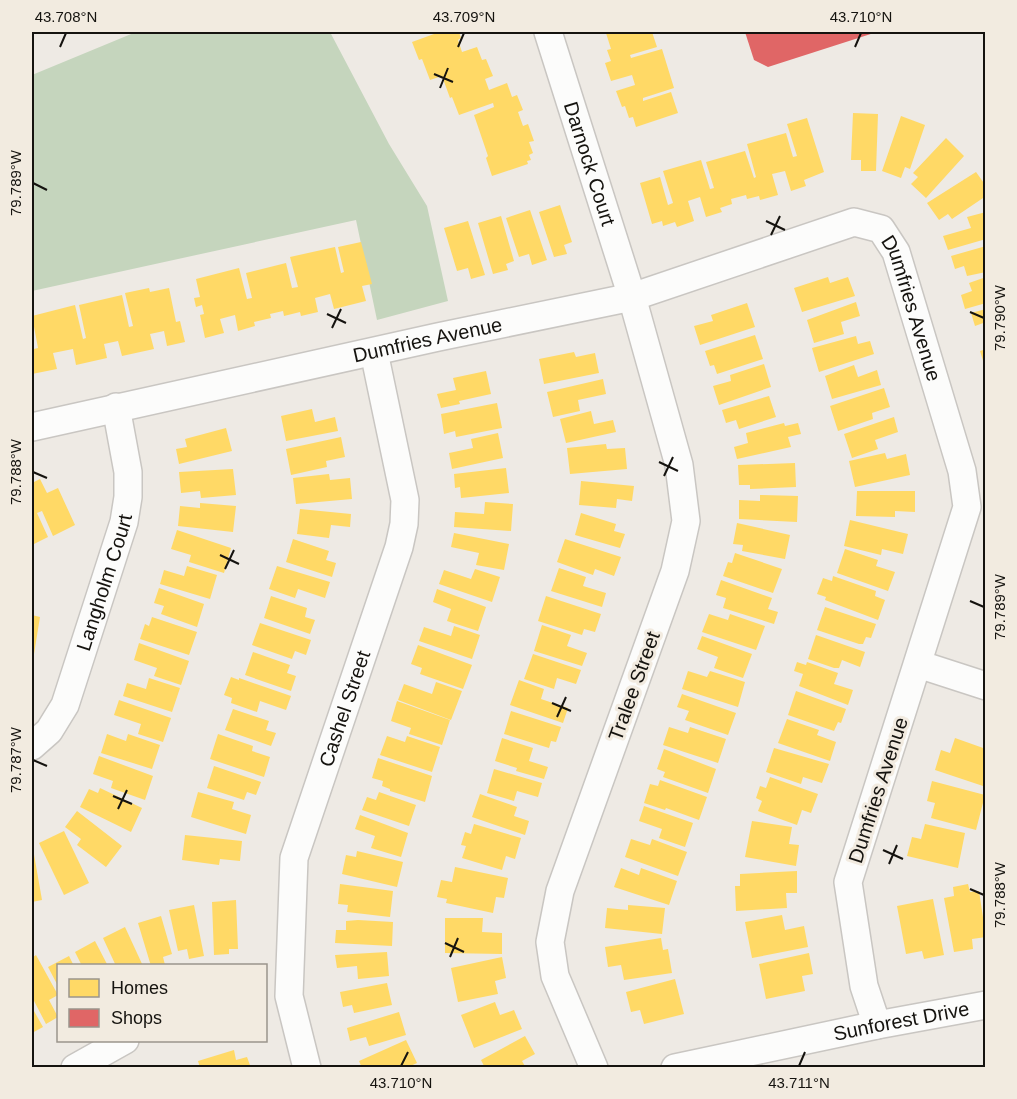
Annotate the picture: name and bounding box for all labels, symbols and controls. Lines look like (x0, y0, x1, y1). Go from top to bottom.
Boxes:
text: 43.708°N (35, 8, 97, 25)
text: 43.709°N (433, 8, 495, 25)
text: 43.710°N (830, 8, 892, 25)
street label: Darnock Court (560, 99, 620, 229)
text: 79.789°W (7, 149, 24, 216)
street label: Dumfries Avenue (877, 231, 945, 384)
text: 79.790°W (991, 284, 1008, 351)
street label: Dumfries Avenue (351, 313, 504, 367)
text: 79.788°W (7, 438, 24, 505)
street label: Langholm Court (72, 512, 136, 654)
text: 79.789°W (991, 573, 1008, 640)
street label: Tralee Street (604, 628, 664, 744)
street label: Cashel Street (315, 647, 374, 770)
street label: Dumfries Avenue (844, 714, 912, 866)
text: 79.787°W (7, 726, 24, 793)
text: 79.788°W (991, 861, 1008, 928)
legend (57, 964, 267, 1042)
text: Homes (111, 978, 168, 998)
street label: Sunforest Drive (831, 997, 971, 1045)
text: Shops (111, 1008, 162, 1028)
text: 43.710°N (370, 1074, 432, 1091)
text: 43.711°N (768, 1074, 830, 1091)

